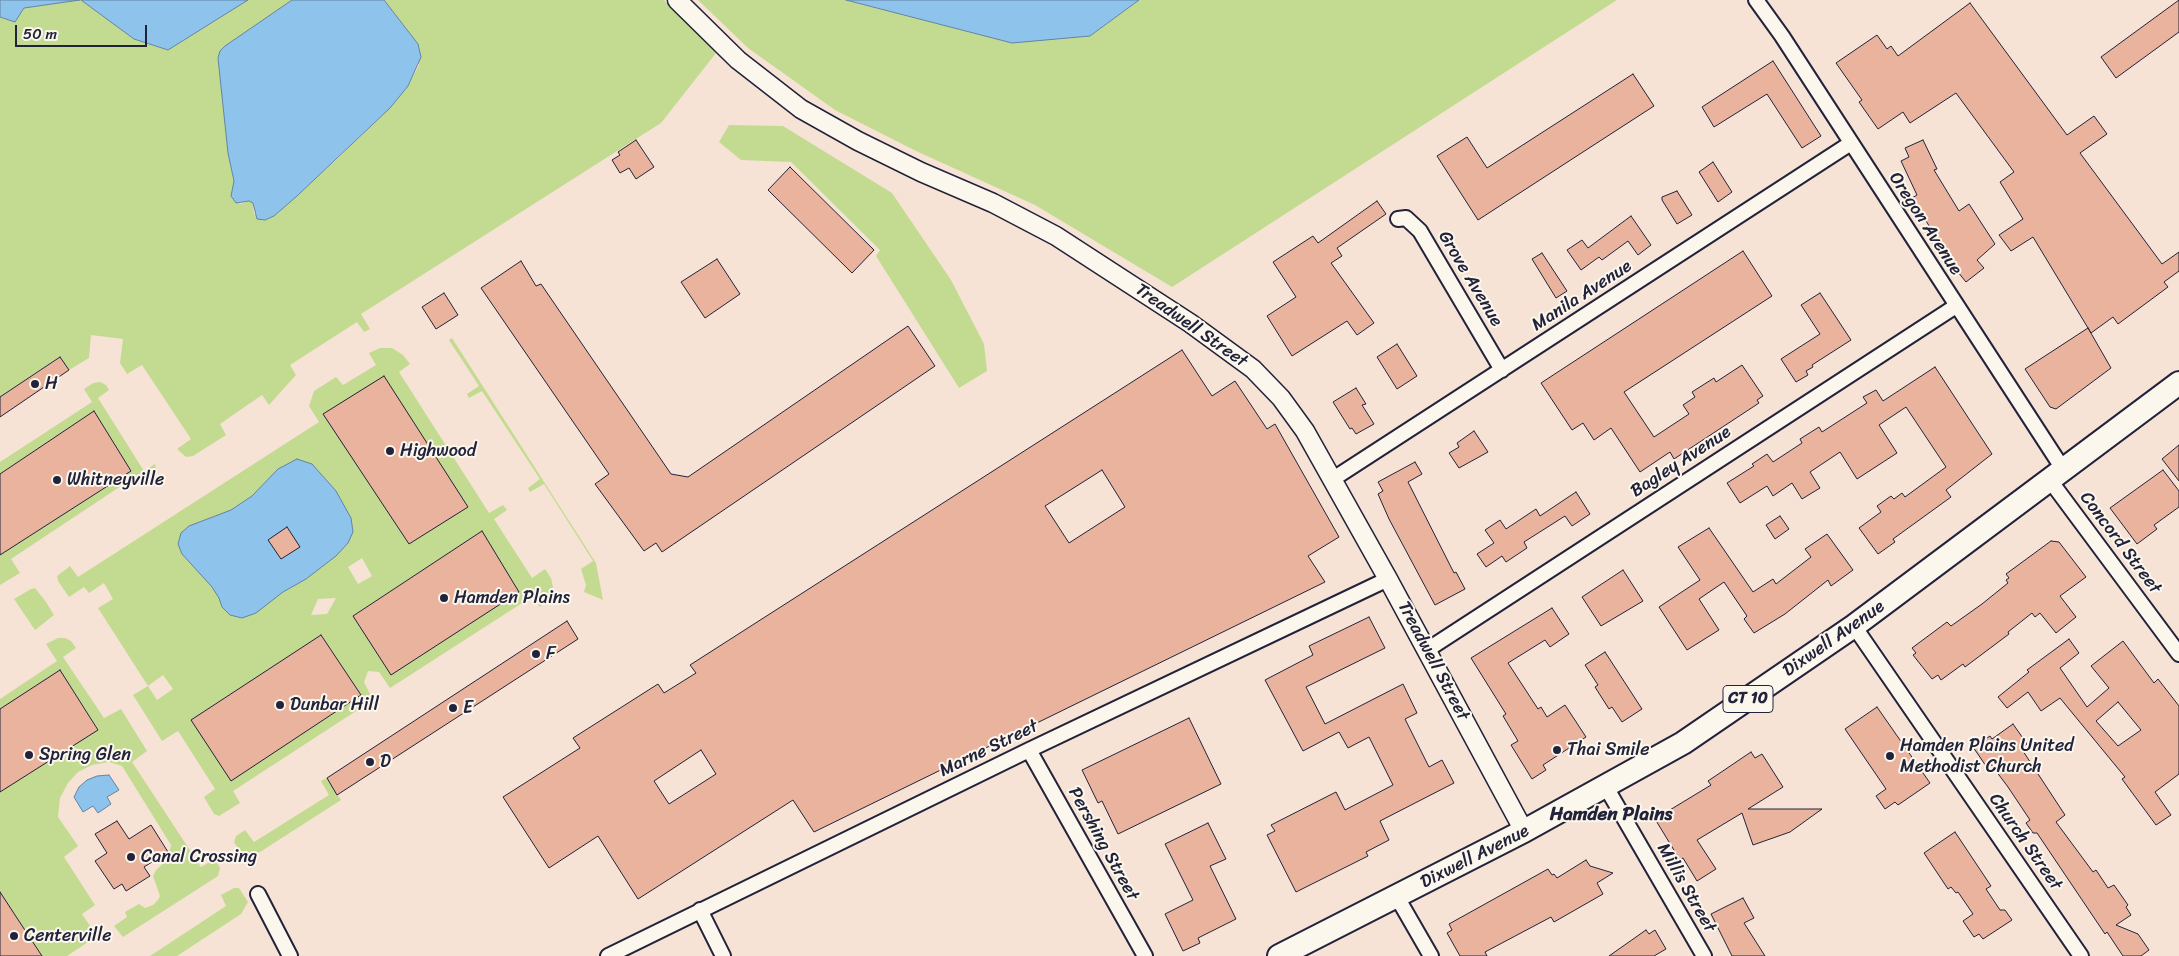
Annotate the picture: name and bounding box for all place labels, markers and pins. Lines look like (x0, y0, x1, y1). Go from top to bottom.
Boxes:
place label: H (45, 373, 58, 395)
marker: H (29, 378, 41, 390)
place label: Highwood (400, 440, 476, 462)
marker: Highwood (384, 445, 396, 457)
place label: Whitneyville (67, 469, 164, 491)
marker: Whitneyville (51, 474, 63, 486)
place label: Hamden Plains (454, 587, 570, 609)
marker: Hamden Plains (438, 592, 450, 604)
place label: F (546, 643, 556, 665)
marker: F (530, 648, 542, 660)
place label: Dunbar Hill (290, 694, 379, 716)
place label: E (463, 697, 473, 719)
marker: Dunbar Hill (274, 699, 286, 711)
marker: E (447, 702, 459, 714)
place label: Hamden Plains United Methodist Church (1900, 735, 2074, 778)
place label: Thai Smile (1567, 739, 1650, 761)
place label: Spring Glen (39, 744, 131, 766)
marker: Thai Smile (1551, 744, 1563, 756)
marker: Spring Glen (23, 749, 35, 761)
marker: Hamden Plains United Methodist Church (1884, 750, 1896, 762)
place label: D (380, 751, 391, 773)
marker: D (364, 756, 376, 768)
place label: Canal Crossing (141, 846, 257, 868)
marker: Canal Crossing (125, 851, 137, 863)
place label: Centerville (24, 925, 112, 947)
marker: Centerville (8, 930, 20, 942)

